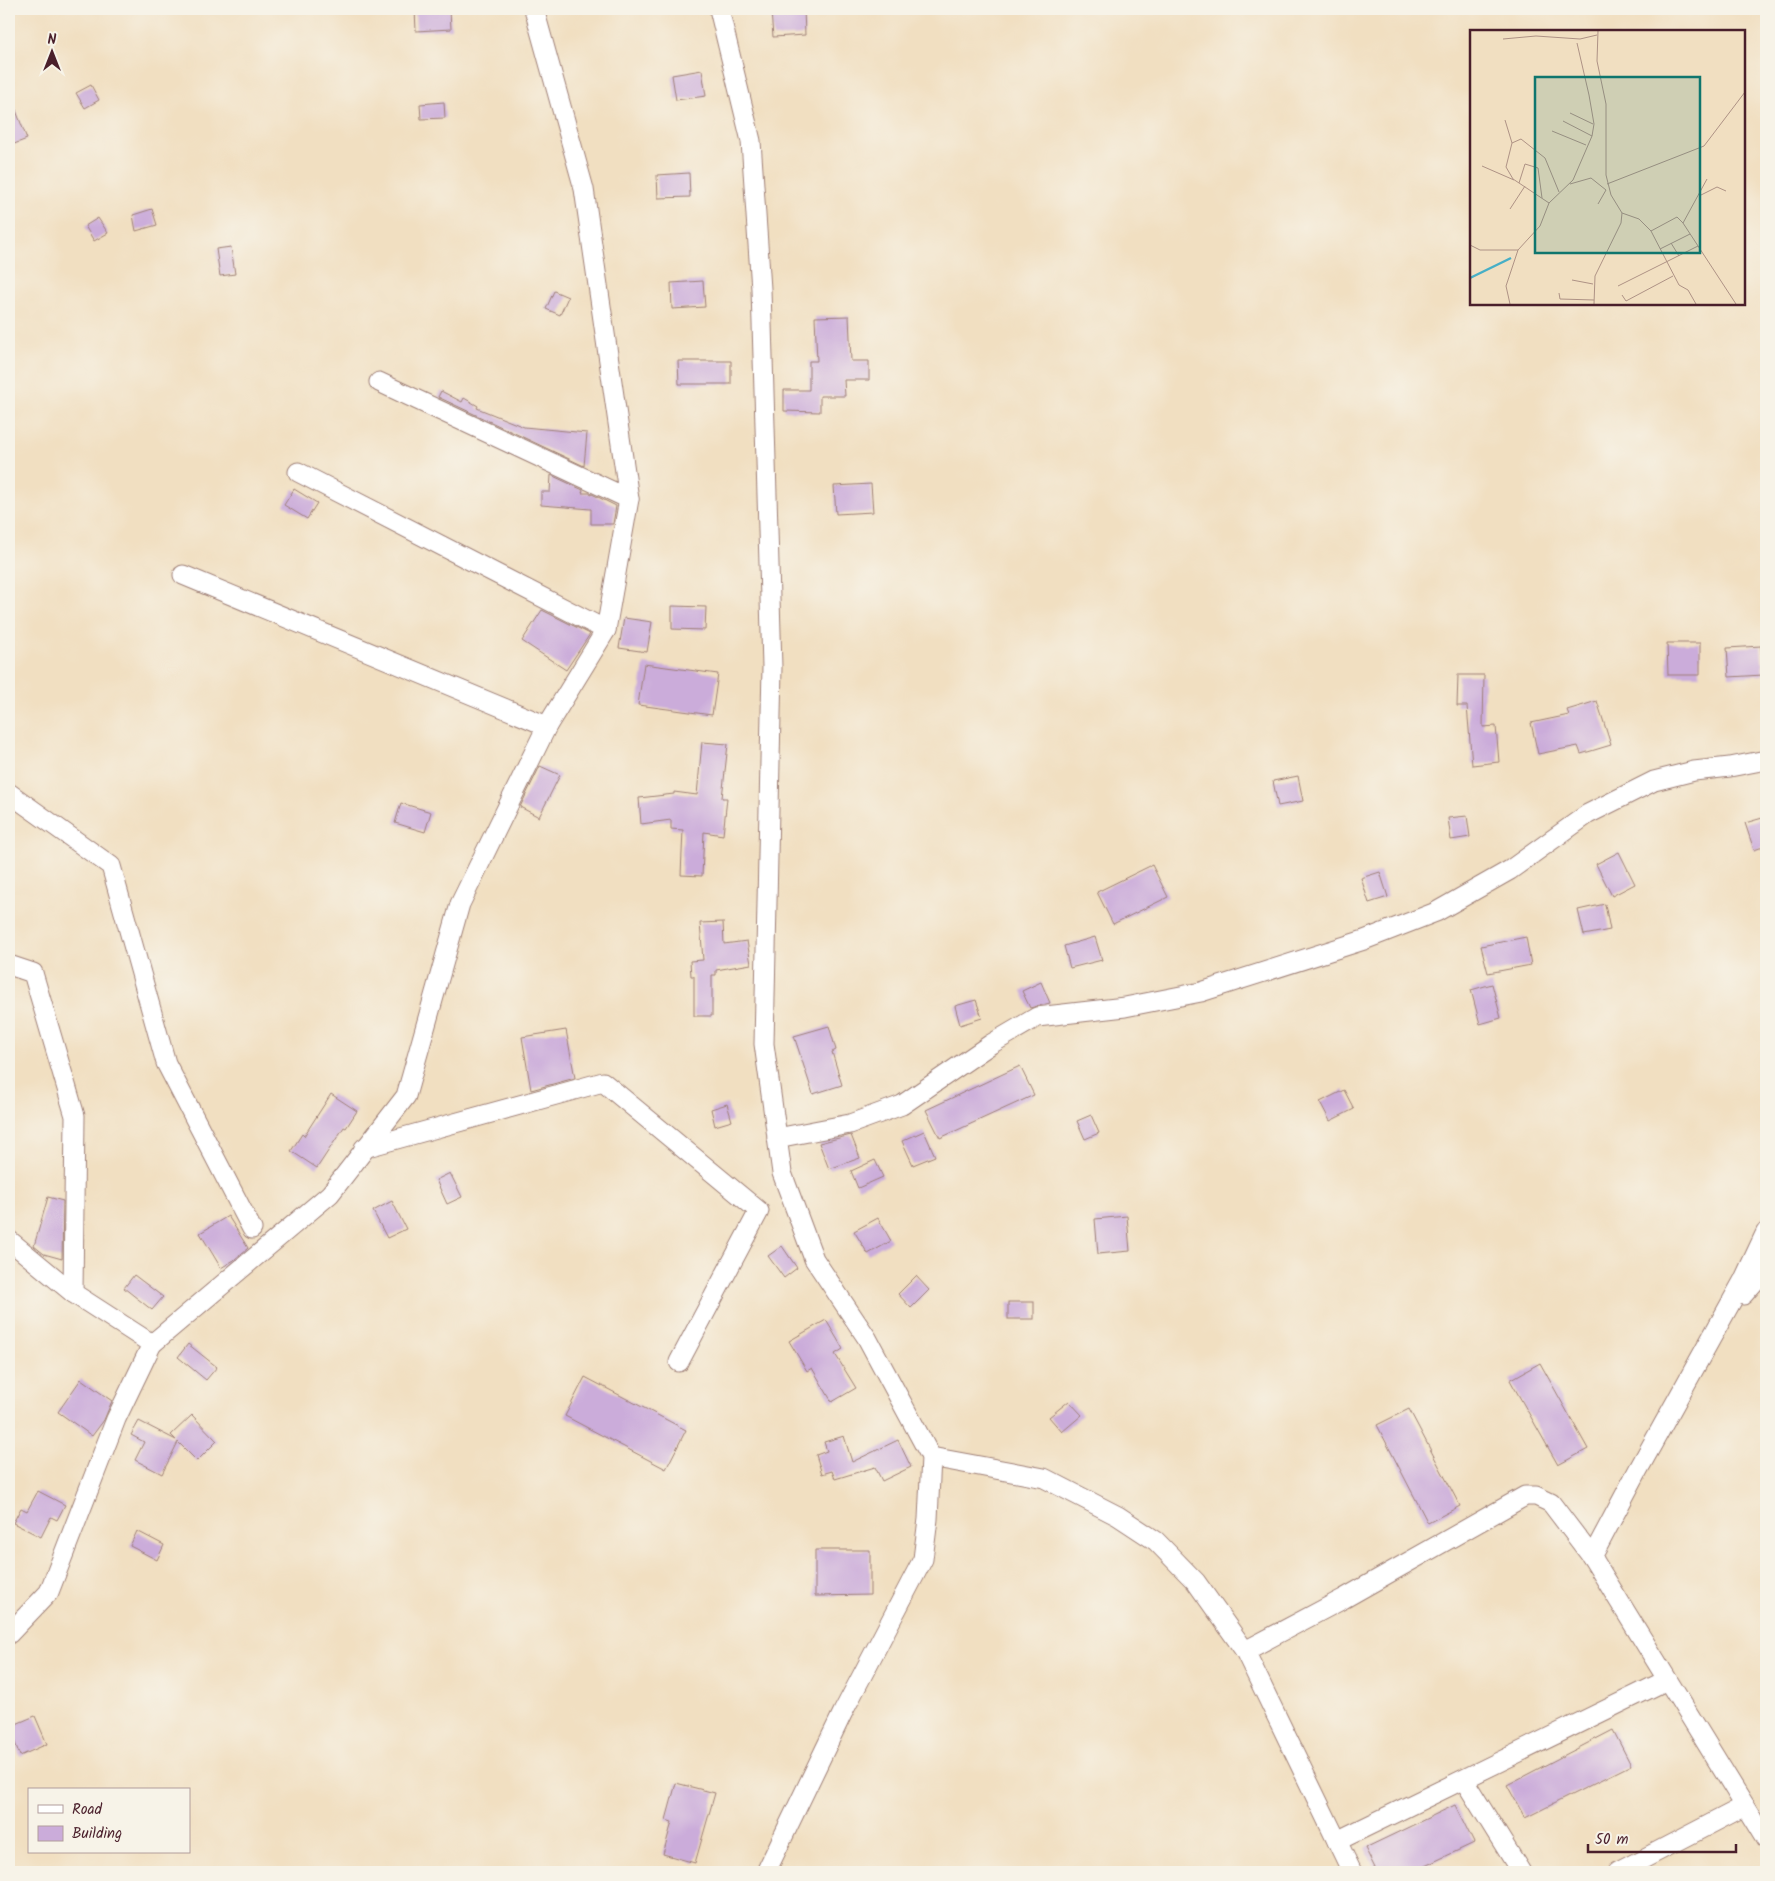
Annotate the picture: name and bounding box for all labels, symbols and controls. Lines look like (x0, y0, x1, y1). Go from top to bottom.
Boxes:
north arrow (28, 28, 78, 78)
text: N (48, 29, 57, 51)
inset map (1470, 30, 1745, 305)
legend (28, 1788, 190, 1854)
text: Road (72, 1798, 103, 1822)
scale bar (1588, 1821, 1735, 1853)
text: Building (72, 1822, 122, 1846)
text: 50 m (1595, 1828, 1629, 1852)

